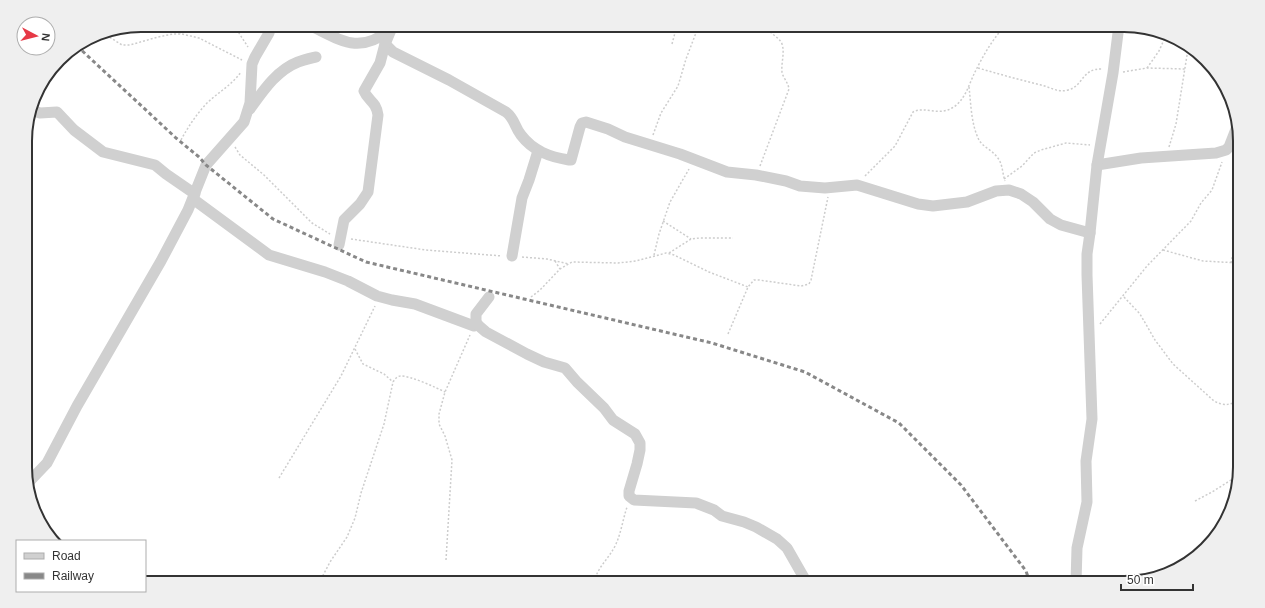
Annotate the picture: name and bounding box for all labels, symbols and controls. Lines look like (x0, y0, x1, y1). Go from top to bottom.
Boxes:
north arrow (16, 16, 56, 56)
text: N (39, 33, 52, 42)
legend (16, 540, 146, 592)
text: Road (52, 549, 81, 563)
scale bar (1121, 566, 1193, 592)
text: Railway (52, 569, 94, 583)
text: 50 m (1127, 573, 1154, 587)

